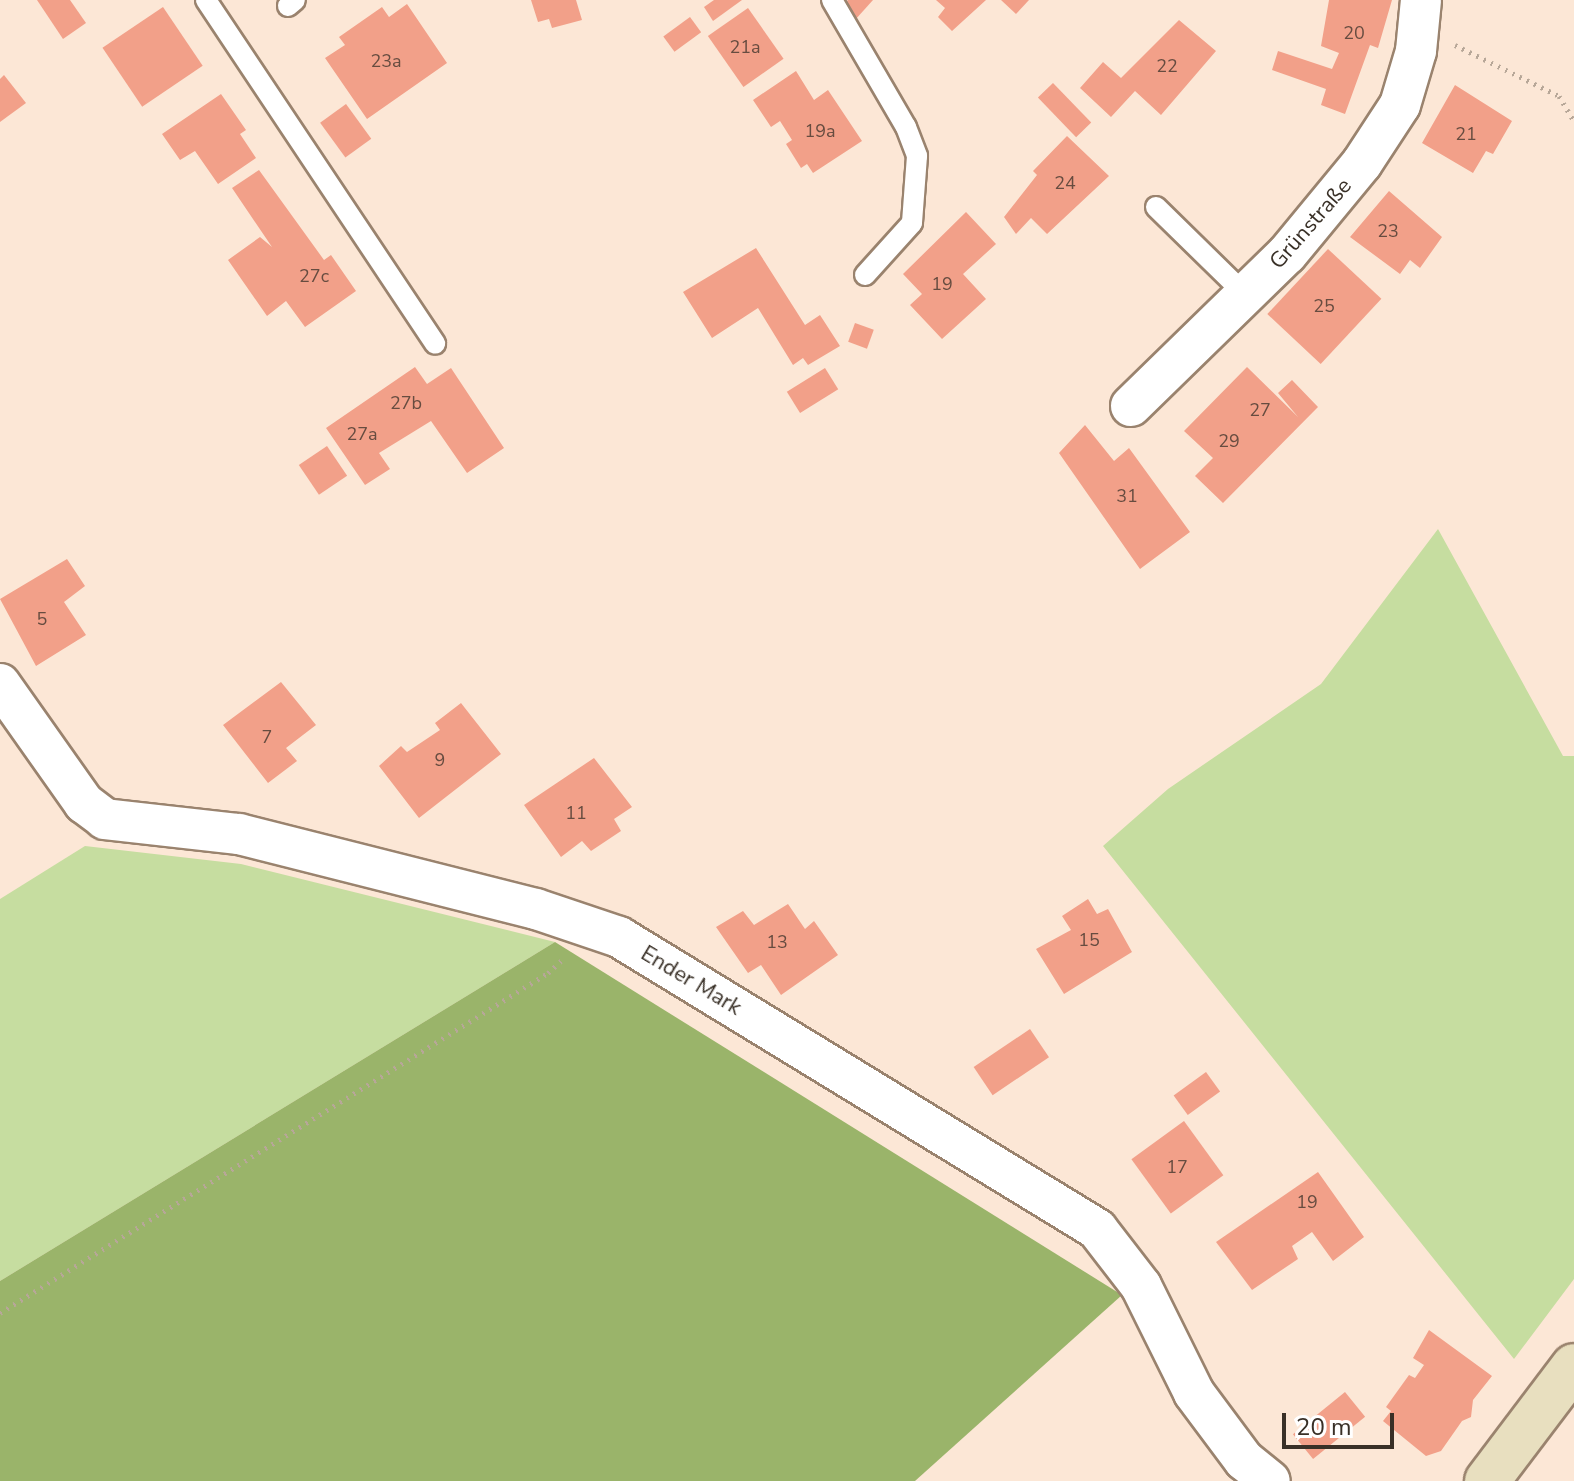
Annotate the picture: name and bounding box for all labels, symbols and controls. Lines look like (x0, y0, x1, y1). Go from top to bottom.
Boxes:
house number: 20 (1343, 22, 1365, 44)
house number: 21a (729, 36, 761, 58)
house number: 23a (370, 50, 402, 72)
house number: 22 (1156, 55, 1178, 77)
house number: 19a (804, 120, 836, 142)
house number: 21 (1455, 123, 1477, 145)
house number: 24 (1054, 172, 1076, 194)
street label: Grünstraße (1264, 173, 1358, 275)
house number: 23 (1377, 220, 1399, 242)
house number: 27c (299, 265, 329, 287)
house number: 19 (931, 273, 953, 295)
house number: 25 (1313, 295, 1335, 317)
house number: 27b (390, 392, 422, 414)
house number: 27 (1249, 399, 1271, 421)
house number: 27a (346, 423, 378, 445)
house number: 29 (1218, 430, 1240, 452)
house number: 31 (1116, 485, 1138, 507)
house number: 5 (37, 608, 47, 630)
house number: 7 (262, 726, 272, 748)
house number: 9 (435, 749, 445, 771)
house number: 11 (565, 802, 587, 824)
house number: 15 (1078, 929, 1100, 951)
house number: 13 (766, 931, 788, 953)
street label: Ender Mark (636, 941, 746, 1021)
house number: 17 (1166, 1156, 1188, 1178)
house number: 19 (1296, 1191, 1318, 1213)
scale bar (1286, 1397, 1398, 1447)
text: 20 m (1296, 1411, 1352, 1443)

